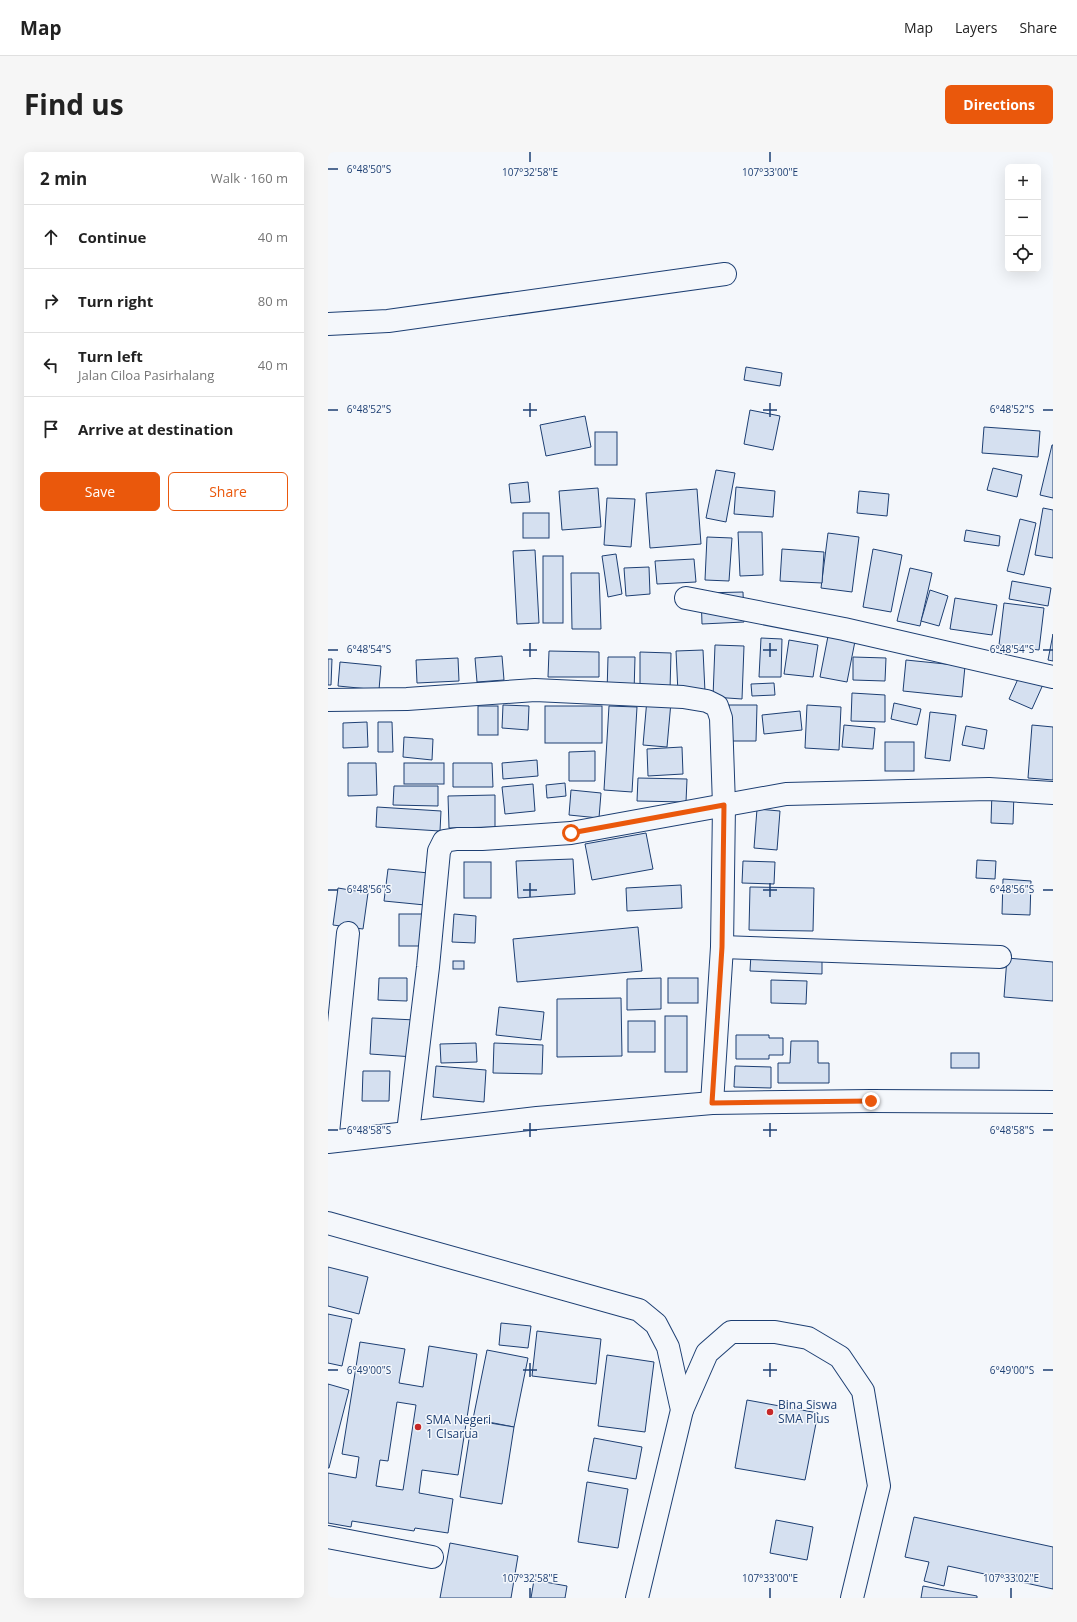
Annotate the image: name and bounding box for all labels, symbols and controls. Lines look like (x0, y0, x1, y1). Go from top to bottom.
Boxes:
text: Map (20, 15, 61, 41)
text: Map (904, 18, 933, 37)
text: Layers (955, 18, 997, 37)
text: Share (1019, 18, 1057, 37)
text: Find us (24, 85, 124, 123)
button: Directions (945, 85, 1053, 124)
text: 6°48'50"S (347, 162, 391, 176)
map controls (1005, 164, 1041, 272)
button: + (1005, 164, 1041, 200)
text: 107°32'58"E (502, 165, 558, 179)
text: 107°33'00"E (742, 165, 798, 179)
text: 2 min (40, 167, 87, 190)
text: Walk · 160 m (211, 169, 288, 187)
button: − (1005, 200, 1041, 236)
icon: ahead (40, 226, 62, 248)
text: Continue (78, 227, 146, 247)
text: 40 m (258, 228, 288, 246)
button: locate (1005, 236, 1041, 272)
icon: right (40, 290, 62, 312)
text: Turn right (78, 291, 153, 311)
text: 80 m (258, 292, 288, 310)
text: Turn left (78, 346, 143, 366)
icon: left (40, 354, 62, 376)
text: 40 m (258, 356, 288, 374)
text: Jalan Ciloa Pasirhalang (78, 366, 214, 384)
text: 6°48'52"S (347, 402, 391, 416)
text: 6°48'52"S (990, 402, 1034, 416)
icon: arrive (40, 418, 62, 440)
text: Arrive at destination (78, 419, 233, 439)
button: Save (40, 472, 160, 511)
button: Share (168, 472, 288, 511)
text: 6°48'54"S (347, 642, 391, 656)
text: 6°48'54"S (990, 642, 1034, 656)
route start (562, 824, 580, 842)
text: 6°48'56"S (347, 882, 391, 896)
text: 6°48'56"S (990, 882, 1034, 896)
route end (862, 1092, 880, 1110)
text: 6°48'58"S (347, 1123, 391, 1137)
text: 6°48'58"S (990, 1123, 1034, 1137)
text: 6°49'00"S (347, 1363, 391, 1377)
text: 6°49'00"S (990, 1363, 1034, 1377)
place label: Bina Siswa SMA Plus (778, 1396, 837, 1427)
marker: Bina Siswa SMA Plus (765, 1407, 775, 1417)
place label: SMA Negeri 1 CIsarua (426, 1411, 491, 1442)
marker: SMA Negeri 1 CIsarua (413, 1422, 423, 1432)
text: 107°32'58"E (502, 1571, 558, 1585)
text: 107°33'00"E (742, 1571, 798, 1585)
text: 107°33'02"E (983, 1571, 1039, 1585)

